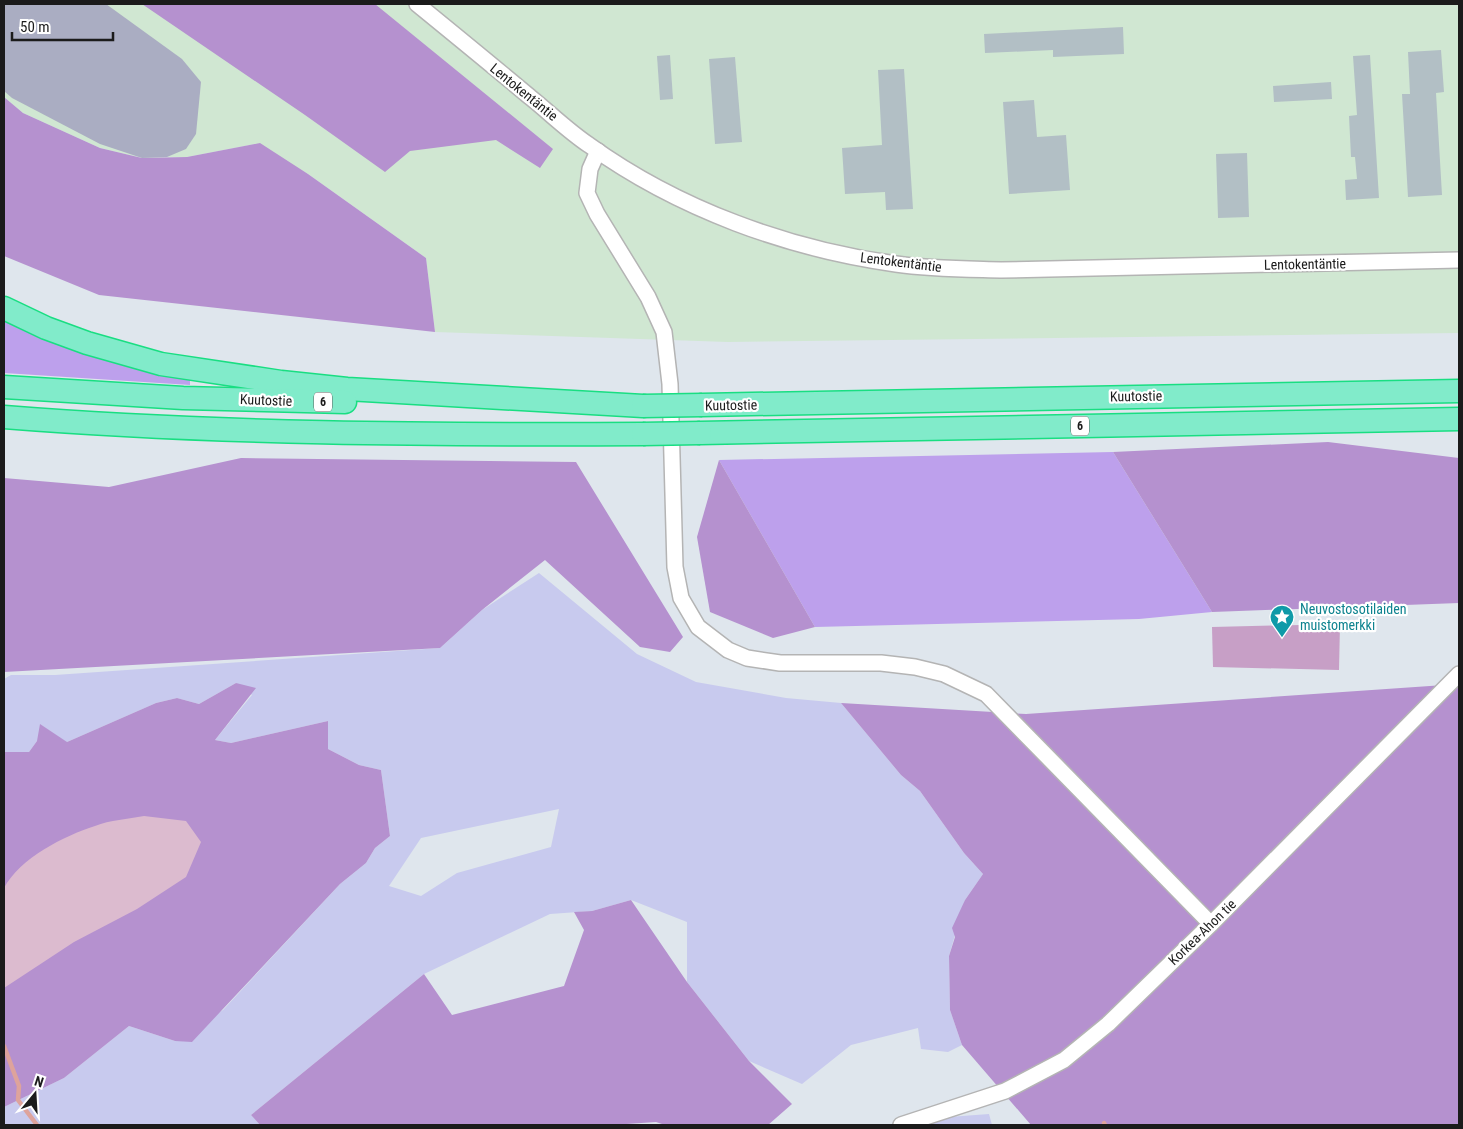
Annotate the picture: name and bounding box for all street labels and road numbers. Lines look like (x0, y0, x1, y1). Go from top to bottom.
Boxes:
street label: Lentokentäntie (487, 60, 561, 124)
street label: Lentokentäntie (859, 249, 943, 275)
street label: Lentokentäntie (1264, 255, 1347, 273)
street label: Kuutostie (1110, 388, 1163, 404)
street label: Kuutostie (240, 391, 293, 409)
road number: 6 (314, 392, 332, 412)
street label: Kuutostie (705, 397, 758, 413)
road number: 6 (1071, 416, 1089, 436)
street label: Korkea-Ahon tie (1165, 896, 1239, 968)

